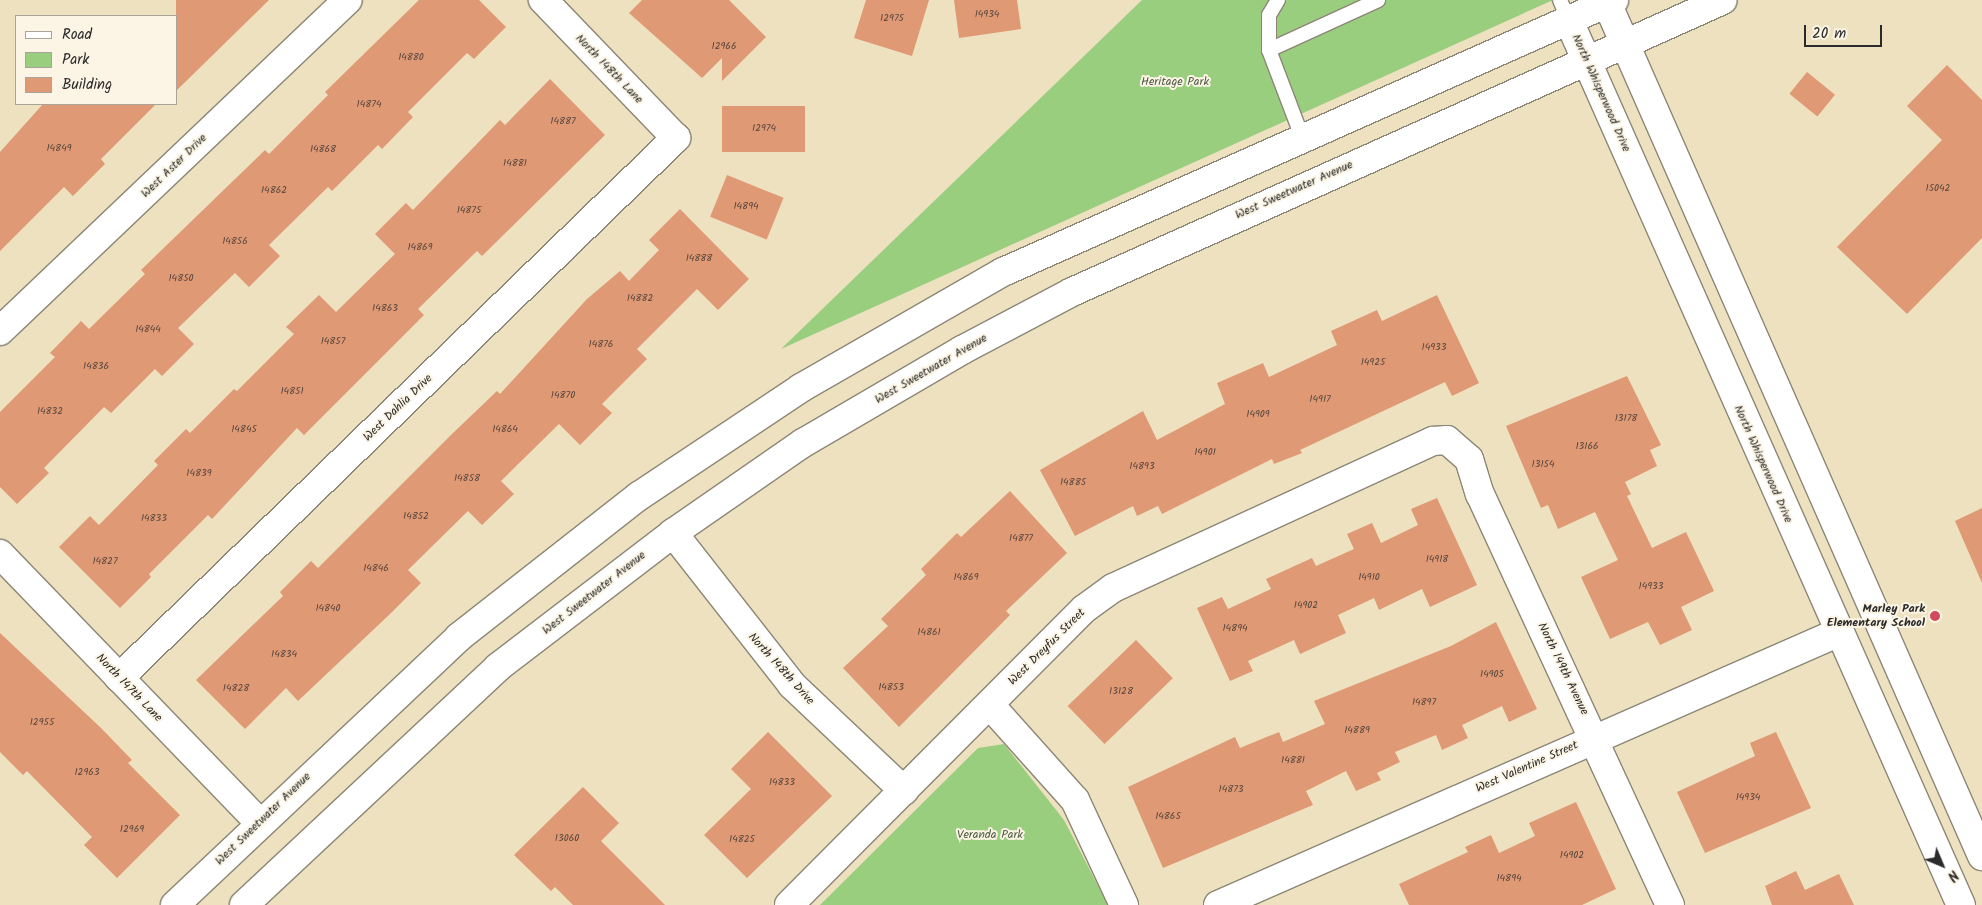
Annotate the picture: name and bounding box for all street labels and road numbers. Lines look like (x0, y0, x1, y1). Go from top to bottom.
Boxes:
street label: North 148th Lane (572, 31, 646, 107)
street label: North Whisperwood Drive (1569, 32, 1633, 154)
street label: West Aster Drive (138, 131, 210, 201)
street label: West Sweetwater Avenue (1233, 158, 1355, 222)
street label: West Sweetwater Avenue (872, 331, 990, 407)
street label: West Dahlia Drive (360, 371, 436, 445)
street label: North Whisperwood Drive (1731, 403, 1795, 525)
street label: West Sweetwater Avenue (539, 548, 649, 638)
street label: West Dreyfus Street (1006, 606, 1088, 688)
street label: North 149th Avenue (1534, 621, 1592, 717)
street label: North 148th Drive (745, 630, 817, 708)
street label: North 147th Lane (93, 651, 165, 725)
street label: West Valentine Street (1474, 738, 1580, 796)
street label: West Sweetwater Avenue (212, 770, 314, 868)

